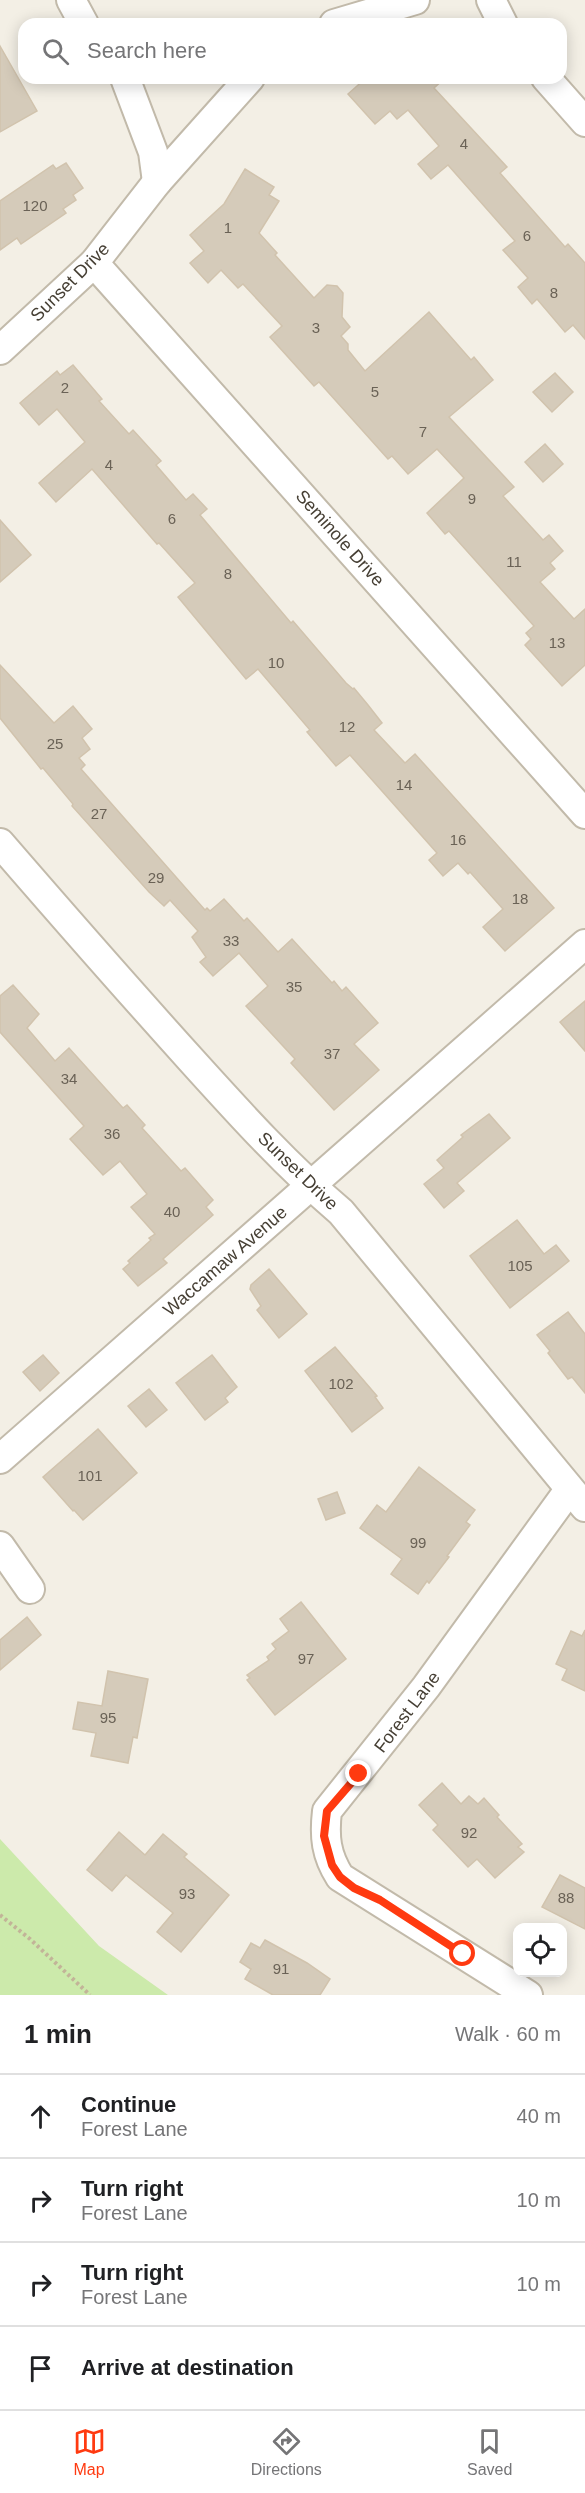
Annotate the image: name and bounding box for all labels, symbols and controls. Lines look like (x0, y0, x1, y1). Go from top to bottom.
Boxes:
search box (18, 18, 567, 84)
icon: search (39, 35, 72, 68)
text: Search here (87, 38, 207, 63)
house number: 4 (460, 135, 468, 152)
house number: 120 (22, 197, 48, 214)
house number: 1 (224, 219, 232, 236)
house number: 6 (523, 227, 531, 244)
street label: Sunset Drive (26, 238, 114, 326)
house number: 8 (550, 284, 558, 301)
house number: 3 (312, 319, 320, 336)
house number: 2 (61, 379, 69, 396)
house number: 5 (371, 383, 379, 400)
house number: 7 (419, 423, 427, 440)
house number: 4 (105, 456, 113, 473)
street label: Seminole Drive (292, 486, 388, 590)
house number: 9 (468, 490, 476, 507)
house number: 6 (168, 510, 176, 527)
house number: 11 (506, 553, 522, 570)
house number: 8 (224, 565, 232, 582)
house number: 13 (549, 634, 565, 651)
house number: 10 (268, 654, 284, 671)
house number: 12 (339, 718, 355, 735)
house number: 25 (47, 735, 63, 752)
house number: 14 (396, 776, 412, 793)
house number: 27 (91, 805, 107, 822)
house number: 16 (450, 831, 466, 848)
house number: 29 (148, 869, 164, 886)
house number: 18 (512, 890, 528, 907)
house number: 33 (223, 932, 239, 949)
house number: 35 (286, 978, 302, 995)
house number: 37 (324, 1045, 340, 1062)
house number: 34 (61, 1070, 77, 1087)
house number: 36 (104, 1125, 120, 1142)
street label: Sunset Drive (254, 1128, 342, 1214)
street label: Waccamaw Avenue (159, 1202, 291, 1320)
house number: 40 (164, 1203, 180, 1220)
house number: 105 (507, 1257, 533, 1274)
house number: 102 (328, 1375, 354, 1392)
house number: 101 (77, 1467, 103, 1484)
house number: 99 (410, 1534, 426, 1551)
house number: 97 (298, 1650, 314, 1667)
street label: Forest Lane (370, 1668, 444, 1756)
house number: 95 (100, 1709, 116, 1726)
route end (345, 1760, 371, 1786)
house number: 92 (461, 1824, 477, 1841)
house number: 93 (179, 1885, 195, 1902)
house number: 88 (558, 1889, 574, 1906)
map controls (513, 1923, 567, 1977)
button: locate (513, 1923, 567, 1977)
route start (449, 1940, 475, 1966)
house number: 91 (273, 1960, 289, 1977)
text: 1 min (24, 2019, 92, 2049)
text: Walk · 60 m (455, 2023, 561, 2045)
text: Continue (81, 2092, 176, 2117)
icon: ahead (24, 2100, 57, 2133)
text: 40 m (517, 2105, 561, 2127)
text: Forest Lane (81, 2118, 188, 2140)
text: Turn right (81, 2176, 183, 2201)
icon: right (24, 2184, 57, 2217)
text: 10 m (517, 2189, 561, 2211)
text: Forest Lane (81, 2202, 188, 2224)
text: Turn right (81, 2260, 183, 2285)
icon: right (24, 2268, 57, 2301)
text: 10 m (517, 2273, 561, 2295)
text: Forest Lane (81, 2286, 188, 2308)
icon: arrive (24, 2352, 57, 2385)
text: Arrive at destination (81, 2355, 294, 2380)
tab: Map (73, 2425, 106, 2479)
tab: Directions (251, 2425, 322, 2479)
tab: Saved (467, 2425, 512, 2479)

